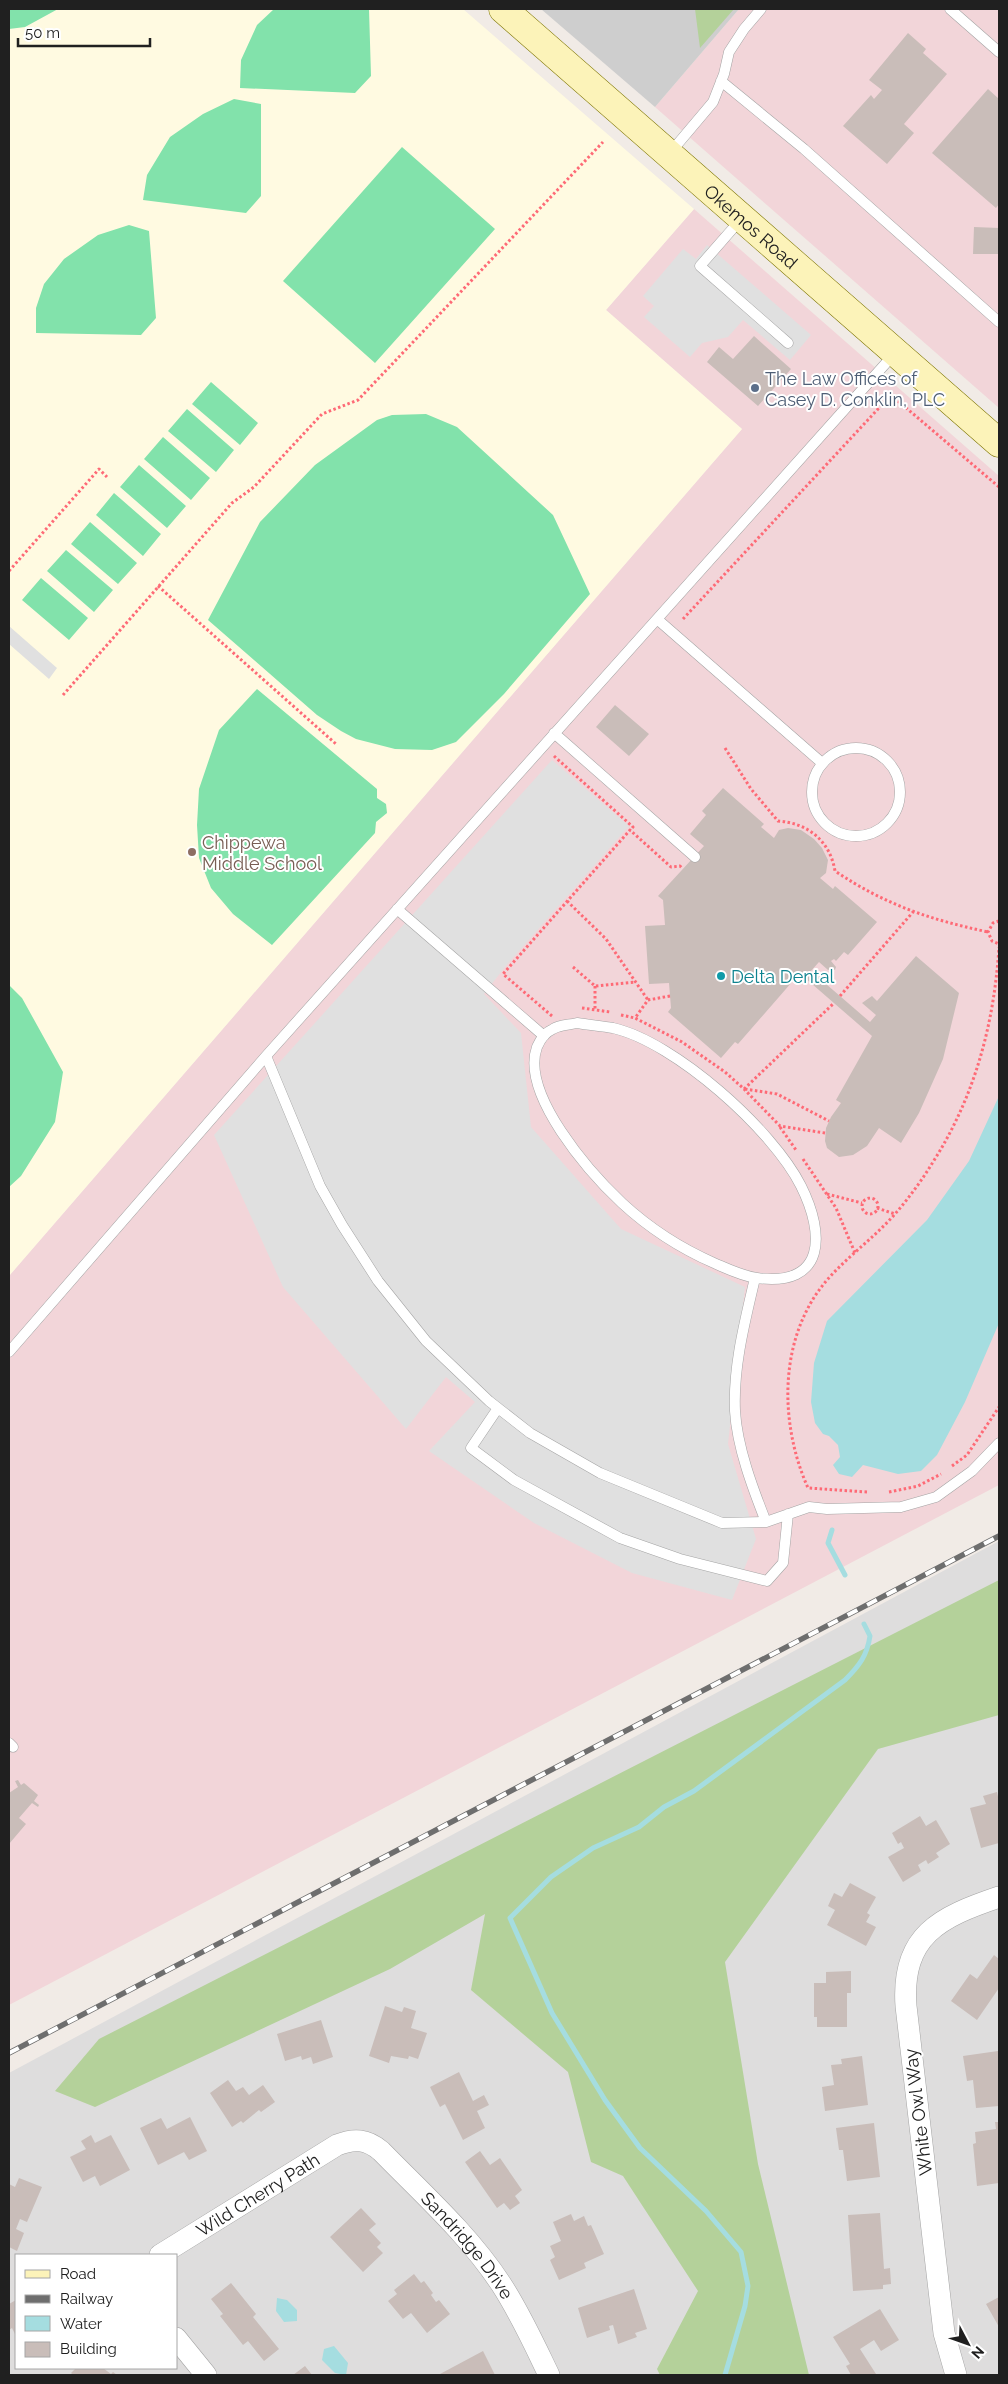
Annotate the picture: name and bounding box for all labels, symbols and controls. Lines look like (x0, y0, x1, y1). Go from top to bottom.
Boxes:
scale bar (18, 15, 150, 47)
text: 50 m (25, 24, 60, 42)
street label: Okemos Road (700, 180, 802, 273)
place label: The Law Offices of Casey D. Conklin, PLC (765, 368, 945, 410)
marker: The Law Offices of Casey D. Conklin, PLC (749, 382, 761, 394)
place label: Chippewa Middle School (202, 832, 322, 874)
marker: Chippewa Middle School (186, 846, 198, 858)
place label: Delta Dental (731, 966, 834, 987)
marker: Delta Dental (715, 970, 727, 982)
street label: White Owl Way (900, 2047, 936, 2177)
street label: Wild Cherry Path (192, 2148, 323, 2240)
street label: Sandridge Drive (417, 2187, 518, 2303)
legend (15, 2254, 178, 2369)
text: Road (60, 2265, 96, 2283)
text: Railway (60, 2290, 113, 2308)
text: Water (60, 2315, 103, 2333)
north arrow (943, 2319, 993, 2369)
text: Building (60, 2340, 117, 2358)
text: N (968, 2343, 987, 2362)

